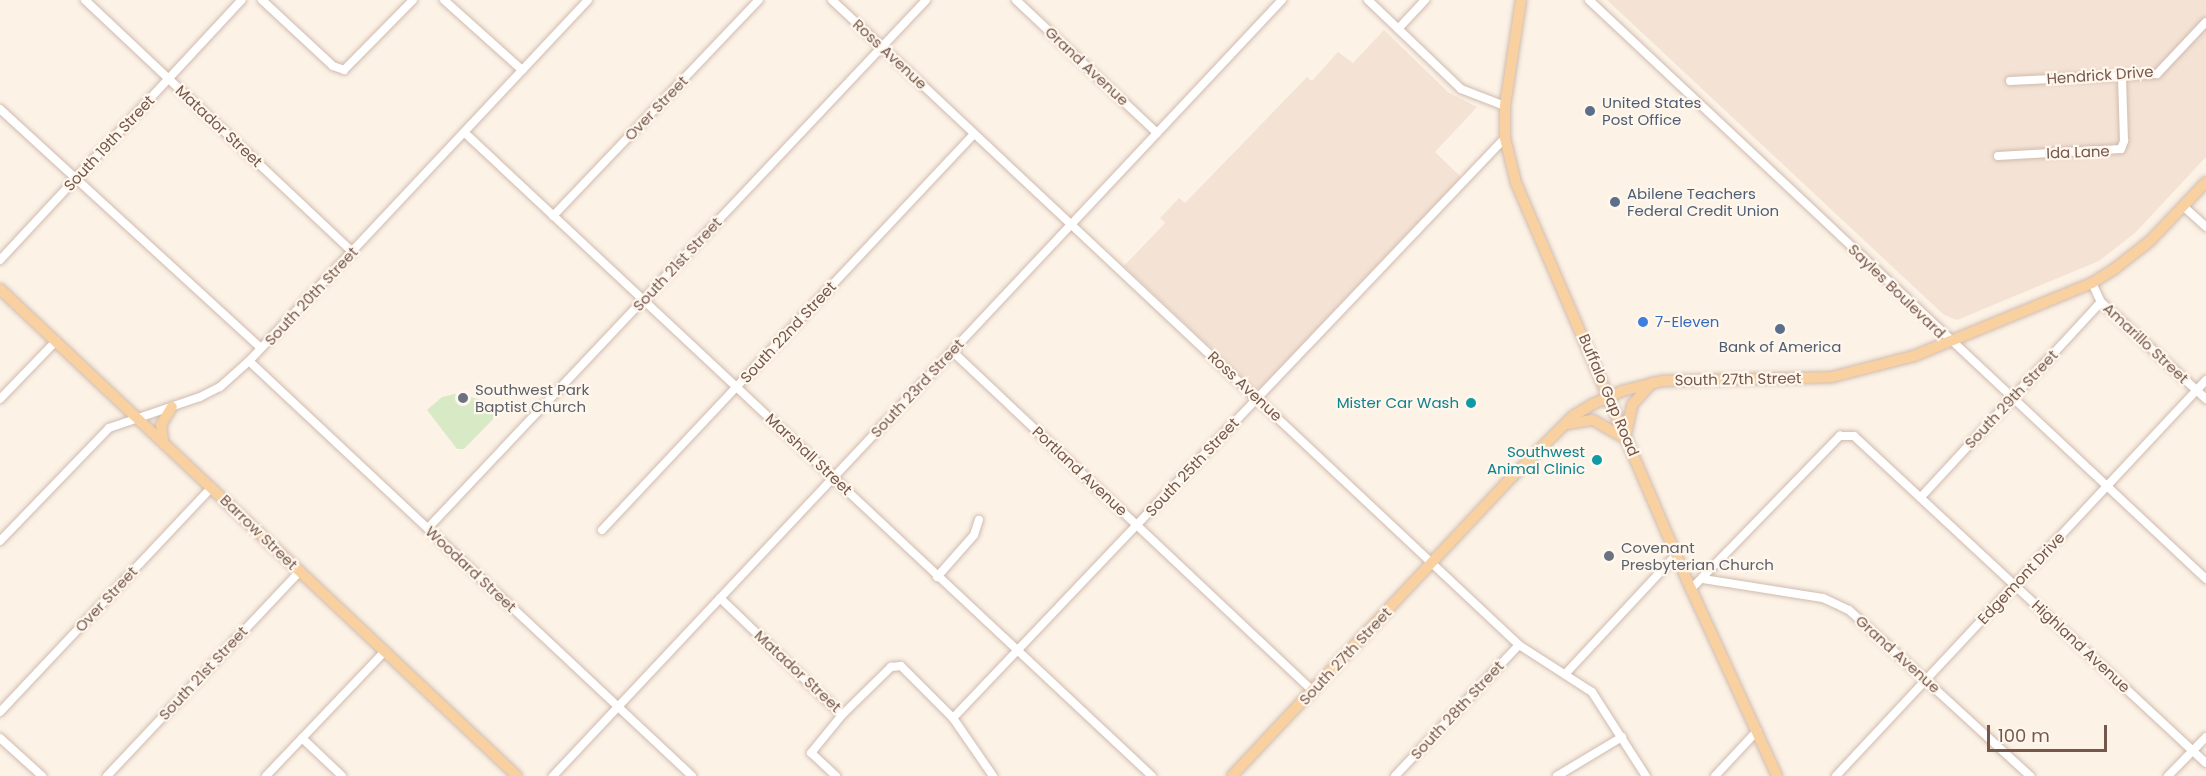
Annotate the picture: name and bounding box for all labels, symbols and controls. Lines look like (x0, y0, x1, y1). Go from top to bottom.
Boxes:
street label: Ross Avenue (849, 15, 931, 93)
street label: Grand Avenue (1042, 23, 1132, 109)
street label: Hendrick Drive (2046, 62, 2154, 88)
street label: Over Street (621, 72, 691, 144)
street label: Matador Street (172, 81, 266, 171)
street label: South 19th Street (60, 91, 158, 195)
place label: United States Post Office (1602, 93, 1701, 128)
marker: United States Post Office (1583, 104, 1597, 118)
street label: Ida Lane (2046, 142, 2110, 162)
place label: Abilene Teachers Federal Credit Union (1627, 184, 1779, 219)
marker: Abilene Teachers Federal Credit Union (1608, 195, 1622, 209)
street label: South 21st Street (629, 213, 725, 315)
street label: Sayles Boulevard (1845, 240, 1949, 342)
street label: South 20th Street (261, 243, 361, 349)
street label: South 22nd Street (736, 278, 840, 386)
street label: Amarillo Street (2100, 299, 2192, 387)
place label: 7-Eleven (1655, 313, 1719, 331)
marker: 7-Eleven (1636, 315, 1650, 329)
marker: Bank of America (1773, 322, 1787, 336)
street label: Buffalo Gap Road (1575, 331, 1643, 459)
street label: South 23rd Street (867, 335, 967, 441)
place label: Bank of America (1719, 338, 1841, 356)
street label: South 29th Street (1961, 346, 2061, 452)
street label: Ross Avenue (1204, 347, 1286, 425)
street label: South 27th Street (1674, 369, 1802, 389)
place label: Southwest Park Baptist Church (475, 380, 589, 415)
marker: Southwest Park Baptist Church (456, 391, 470, 405)
place label: Mister Car Wash (1337, 394, 1459, 412)
marker: Mister Car Wash (1464, 396, 1478, 410)
street label: Marshall Street (762, 409, 856, 499)
street label: South 25th Street (1142, 414, 1242, 520)
street label: Portland Avenue (1029, 422, 1131, 520)
place label: Southwest Animal Clinic (1487, 442, 1585, 477)
marker: Southwest Animal Clinic (1590, 453, 1604, 467)
street label: Barrow Street (217, 491, 301, 573)
street label: Woodard Street (422, 522, 520, 616)
street label: Edgemont Drive (1974, 528, 2068, 628)
place label: Covenant Presbyterian Church (1621, 538, 1774, 573)
marker: Covenant Presbyterian Church (1602, 549, 1616, 563)
street label: Over Street (71, 563, 141, 635)
street label: Highland Avenue (2028, 596, 2134, 696)
street label: South 27th Street (1295, 603, 1395, 709)
street label: Grand Avenue (1852, 611, 1944, 697)
street label: South 21st Street (155, 622, 251, 724)
street label: Matador Street (751, 626, 845, 716)
street label: South 28th Street (1407, 657, 1507, 763)
scale bar (1990, 713, 2110, 751)
text: 100 m (1998, 723, 2050, 748)

